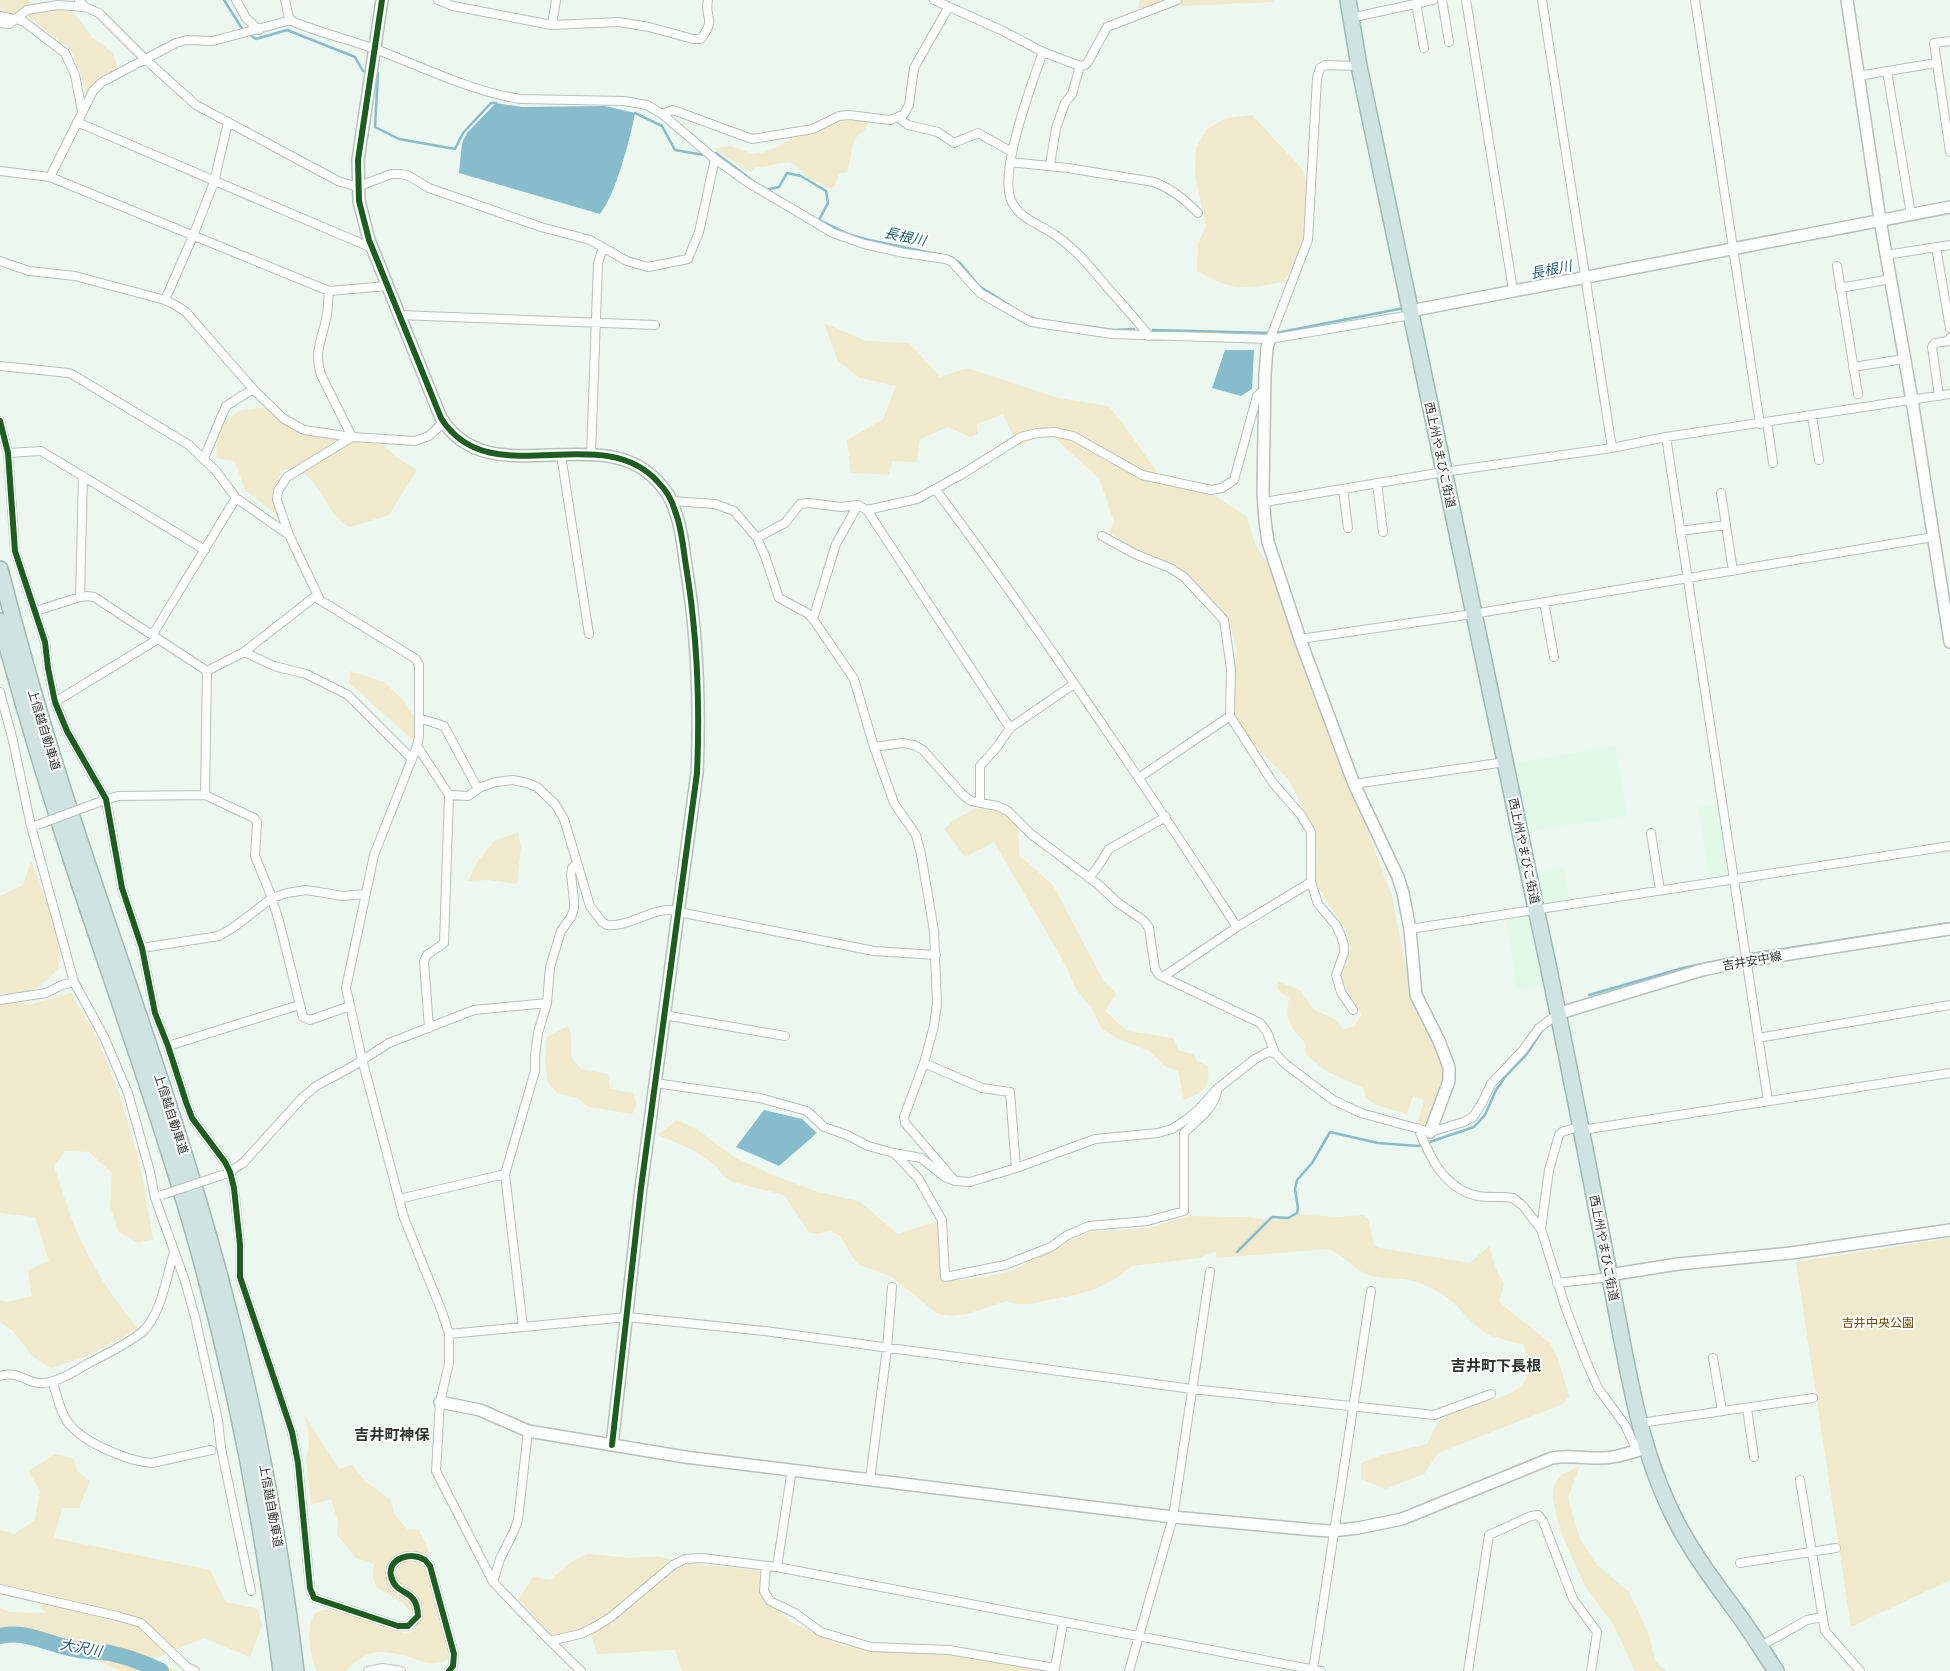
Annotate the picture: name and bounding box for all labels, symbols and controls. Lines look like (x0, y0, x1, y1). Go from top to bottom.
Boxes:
water label: 長根川 (883, 224, 929, 250)
water label: 長根川 (1529, 257, 1575, 282)
street label: 西上州やまびこ街道 (1422, 401, 1458, 509)
street label: 上信越自動車道 (25, 688, 63, 772)
street label: 西上州やまびこ街道 (1506, 797, 1542, 905)
street label: 吉井安中線 (1721, 949, 1783, 973)
street label: 上信越自動車道 (151, 1072, 191, 1156)
street label: 西上州やまびこ街道 (1587, 1194, 1621, 1302)
park label: 吉井中央公園 (1842, 1316, 1914, 1330)
district label: 吉井町下長根 (1451, 1357, 1541, 1375)
district label: 吉井町神保 (354, 1426, 430, 1444)
street label: 上信越自動車道 (257, 1463, 285, 1549)
water label: 大沢川 (59, 1636, 105, 1660)

